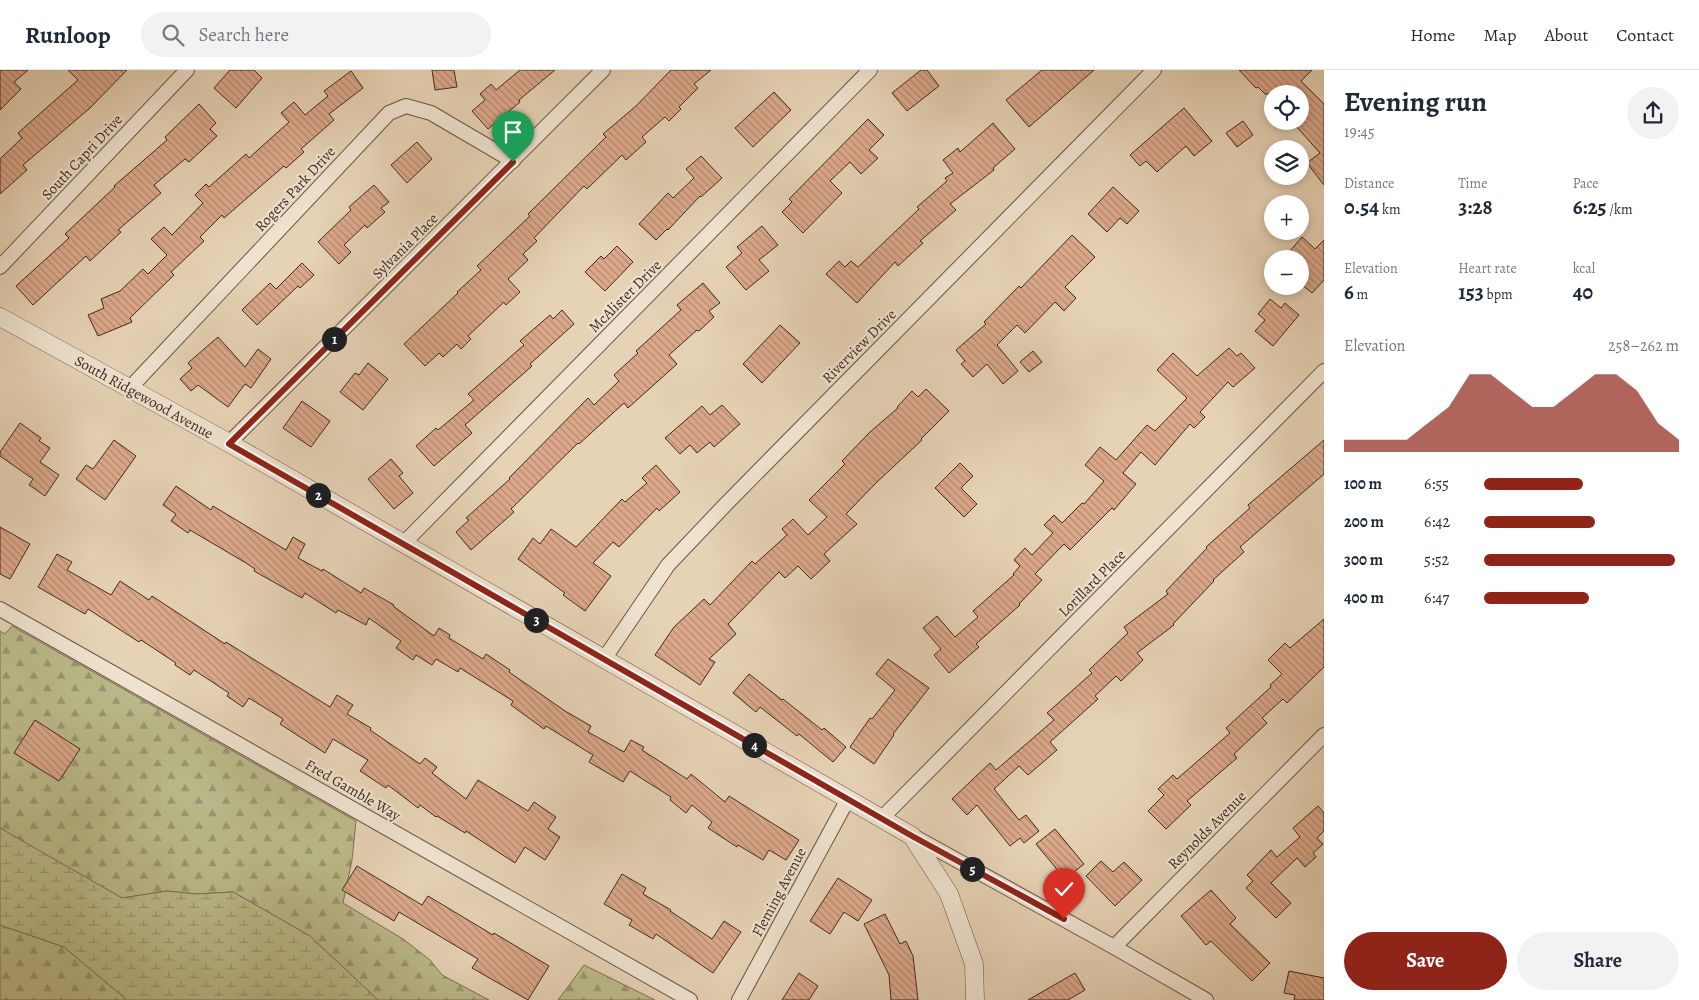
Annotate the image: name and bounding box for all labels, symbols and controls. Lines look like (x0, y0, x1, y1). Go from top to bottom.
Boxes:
search box (141, 12, 491, 57)
text: Runloop (25, 19, 111, 51)
icon: search (159, 21, 187, 49)
text: Search here (199, 22, 289, 48)
text: Home (1410, 23, 1455, 47)
text: Map (1483, 23, 1516, 47)
text: About (1544, 23, 1588, 47)
text: Contact (1616, 23, 1674, 47)
text: Evening run (1344, 83, 1487, 121)
map controls (1264, 85, 1309, 295)
button: locate (1264, 85, 1309, 130)
button: share (1627, 87, 1679, 139)
street label: South Capri Drive (37, 110, 127, 204)
pin (492, 111, 534, 162)
icon: arrive (499, 118, 527, 146)
text: 19:45 (1344, 121, 1375, 143)
button: layers (1264, 140, 1309, 185)
street label: Rogers Park Drive (250, 142, 340, 236)
text: Distance (1344, 174, 1394, 193)
text: Time (1458, 174, 1487, 193)
text: Pace (1573, 174, 1599, 193)
text: 0.54 (1344, 193, 1379, 221)
text: 3:28 (1458, 193, 1493, 221)
text: 6:25 (1573, 193, 1607, 221)
button: + (1264, 195, 1309, 240)
text: km (1379, 200, 1401, 219)
text: /km (1607, 200, 1633, 219)
street label: Sylvania Place (368, 208, 443, 283)
button: − (1264, 250, 1309, 295)
street label: McAlister Drive (584, 255, 666, 337)
text: Elevation (1344, 259, 1398, 278)
text: Heart rate (1458, 259, 1517, 278)
text: kcal (1573, 259, 1595, 278)
text: 6 (1344, 278, 1354, 306)
text: 153 (1458, 278, 1484, 306)
text: 40 (1573, 278, 1593, 306)
text: m (1354, 285, 1368, 304)
text: bpm (1484, 285, 1513, 304)
street label: Riverview Drive (818, 304, 901, 387)
pin: 1 (322, 326, 346, 352)
text: 1 (332, 330, 337, 349)
text: Elevation (1344, 335, 1405, 357)
text: 258–262 m (1608, 335, 1679, 357)
street label: South Ridgewood Avenue (71, 351, 217, 444)
text: 100 m (1344, 473, 1382, 495)
text: 6:55 (1424, 473, 1449, 495)
pin: 2 (306, 482, 330, 508)
text: 2 (315, 486, 322, 505)
text: 200 m (1344, 511, 1384, 533)
text: 6:42 (1424, 511, 1450, 533)
street label: Lorillard Place (1054, 545, 1130, 621)
text: 300 m (1344, 549, 1383, 571)
text: 5:52 (1424, 549, 1449, 571)
text: 400 m (1344, 587, 1384, 609)
text: 6:47 (1424, 587, 1449, 609)
pin: 3 (524, 608, 548, 632)
text: 3 (533, 611, 540, 630)
pin: 4 (742, 732, 766, 758)
text: 4 (751, 736, 758, 755)
street label: Fred Gamble Way (302, 755, 405, 826)
street label: Reynolds Avenue (1163, 786, 1251, 874)
street label: Fleming Avenue (747, 844, 811, 940)
pin: 5 (960, 856, 984, 882)
text: 5 (970, 860, 975, 879)
pin (1043, 868, 1085, 919)
icon: check (1050, 875, 1078, 903)
button: Save (1344, 932, 1507, 990)
button: Share (1517, 932, 1679, 990)

